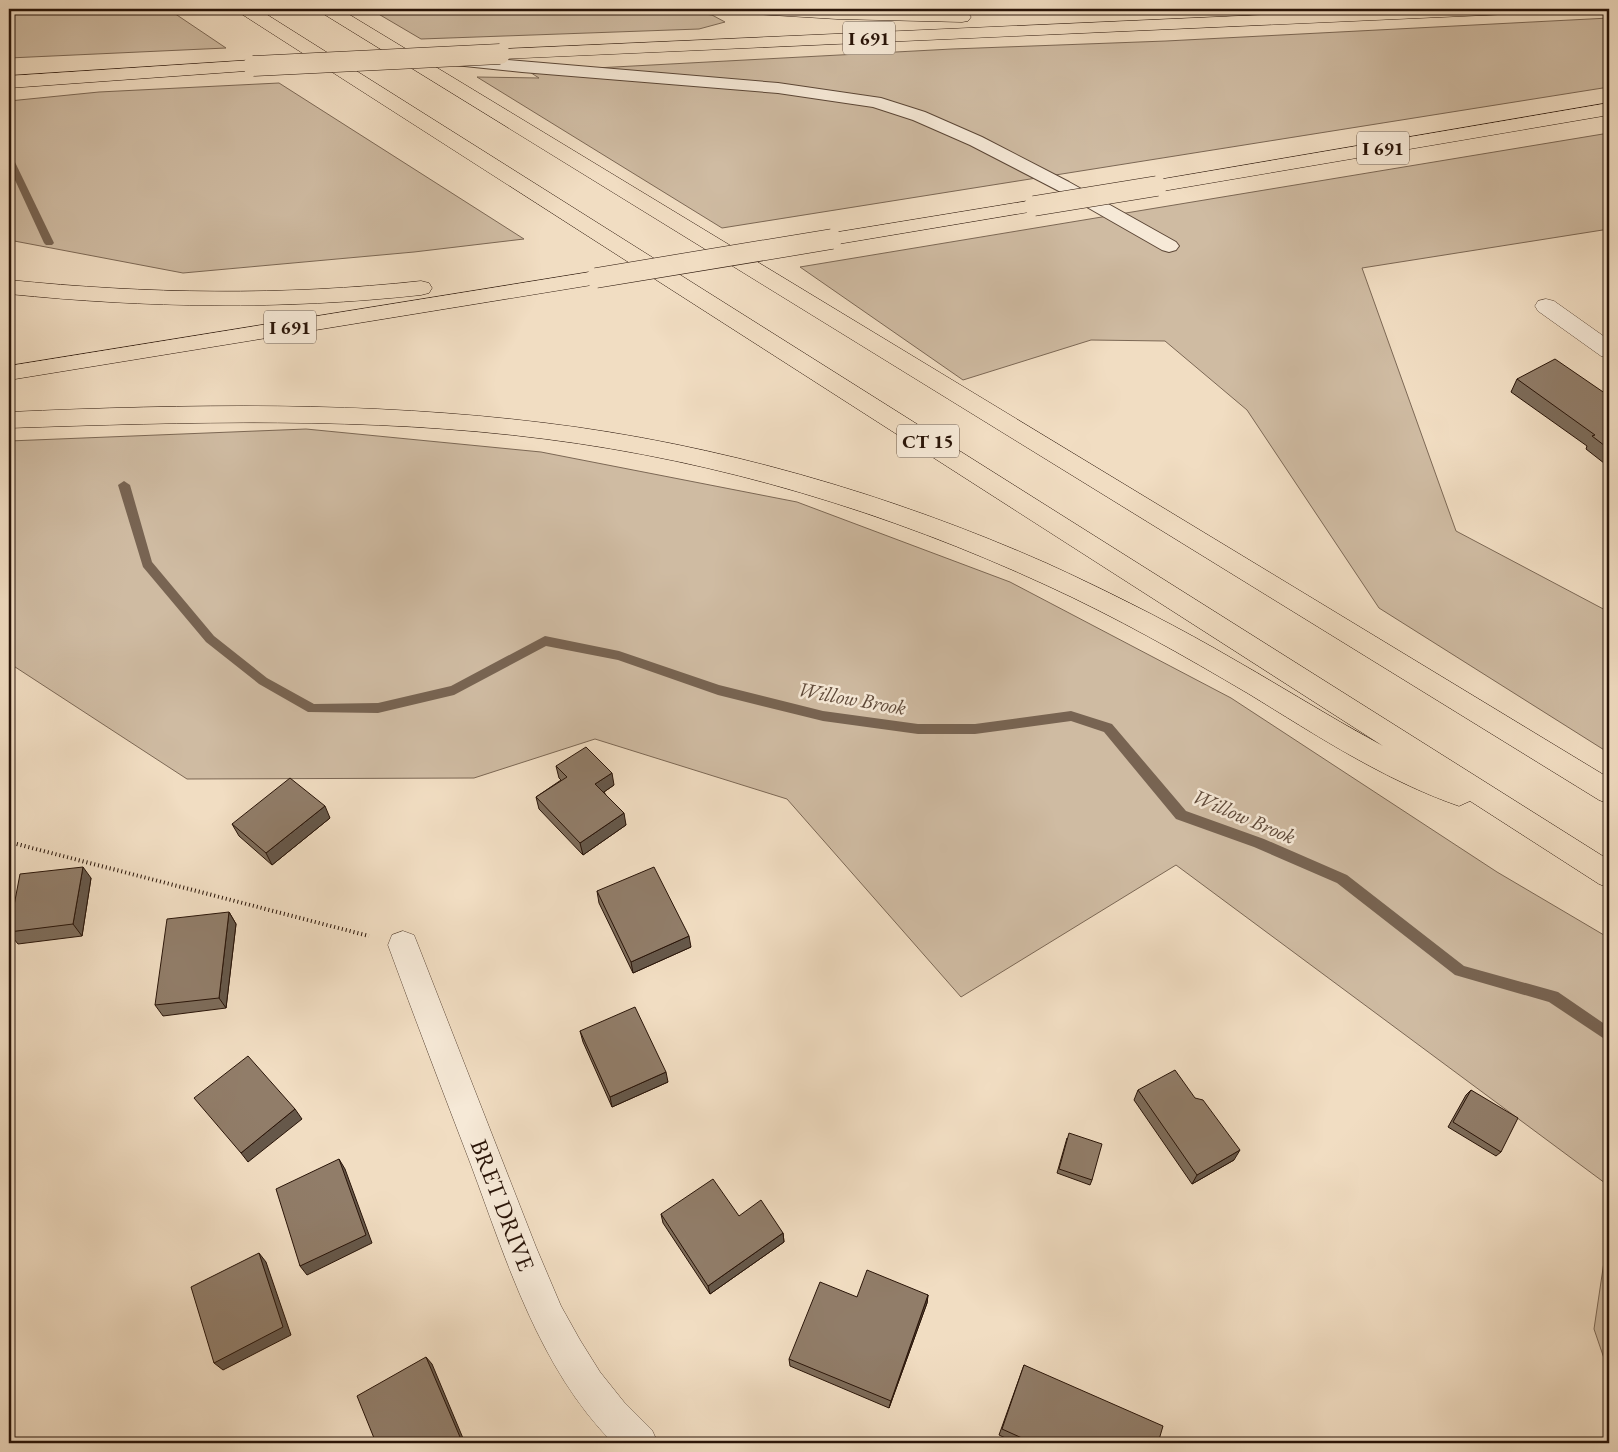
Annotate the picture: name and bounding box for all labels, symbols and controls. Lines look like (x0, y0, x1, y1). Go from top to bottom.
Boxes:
road number: I 691 (843, 22, 895, 54)
road number: I 691 (1357, 132, 1409, 164)
road number: I 691 (264, 311, 316, 344)
road number: CT 15 (897, 424, 959, 458)
water label: Willow Brook (796, 675, 909, 721)
water label: Willow Brook (1188, 782, 1300, 850)
street label: BRET DRIVE (464, 1135, 542, 1275)

